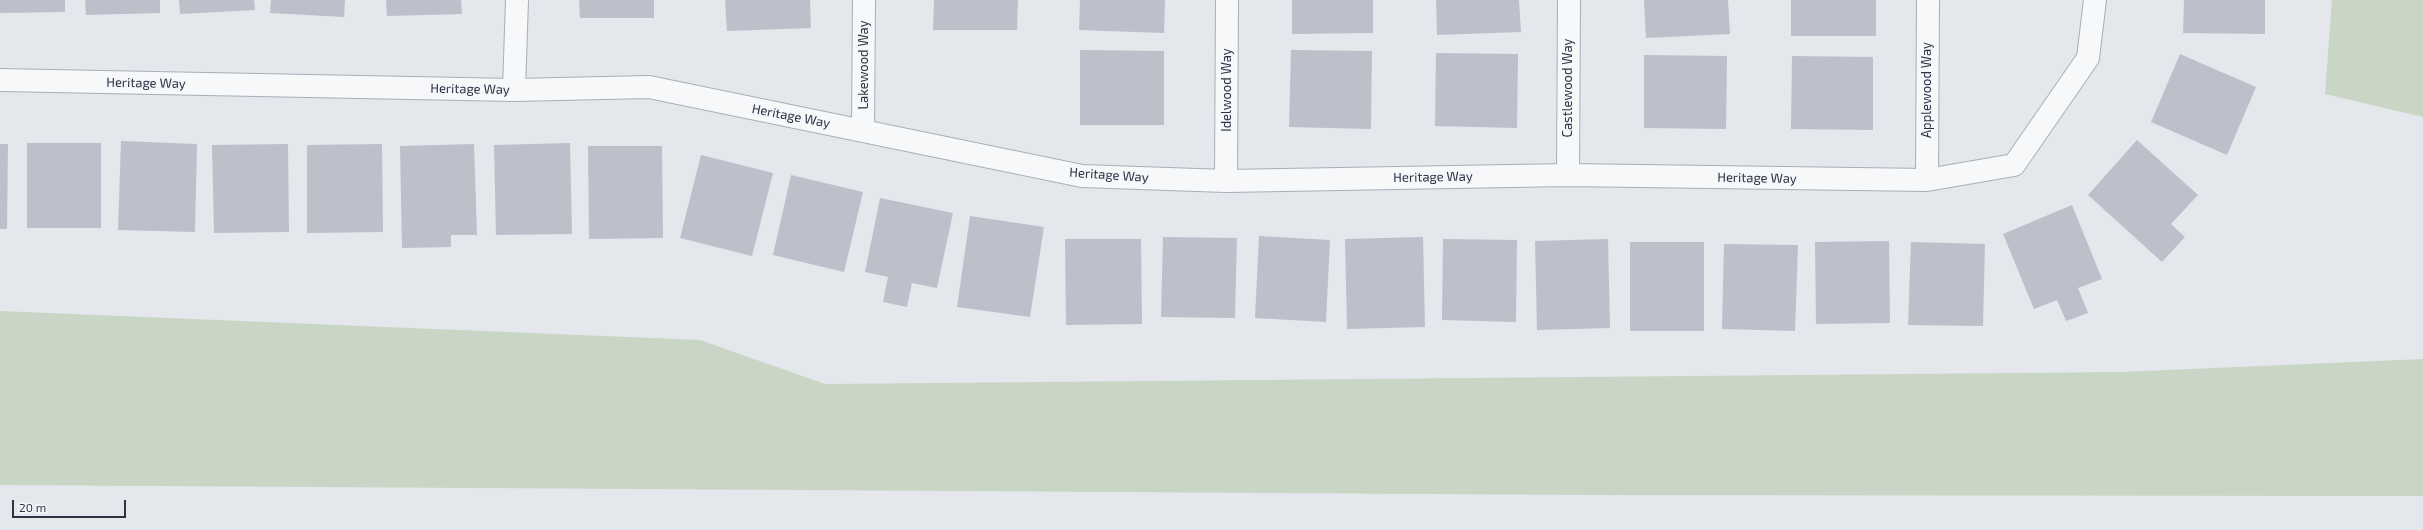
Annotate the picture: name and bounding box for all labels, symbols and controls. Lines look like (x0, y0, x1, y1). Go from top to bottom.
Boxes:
street label: Lakewood Way (856, 20, 872, 110)
street label: Castlewood Way (1560, 39, 1576, 137)
street label: Applewood Way (1919, 42, 1935, 138)
street label: Idelwood Way (1219, 48, 1235, 132)
street label: Heritage Way (106, 75, 186, 91)
street label: Heritage Way (430, 81, 510, 97)
street label: Heritage Way (751, 101, 831, 131)
street label: Heritage Way (1069, 164, 1149, 186)
street label: Heritage Way (1393, 169, 1473, 185)
street label: Heritage Way (1717, 170, 1797, 186)
scale bar (14, 492, 128, 518)
text: 20 m (19, 500, 46, 514)

